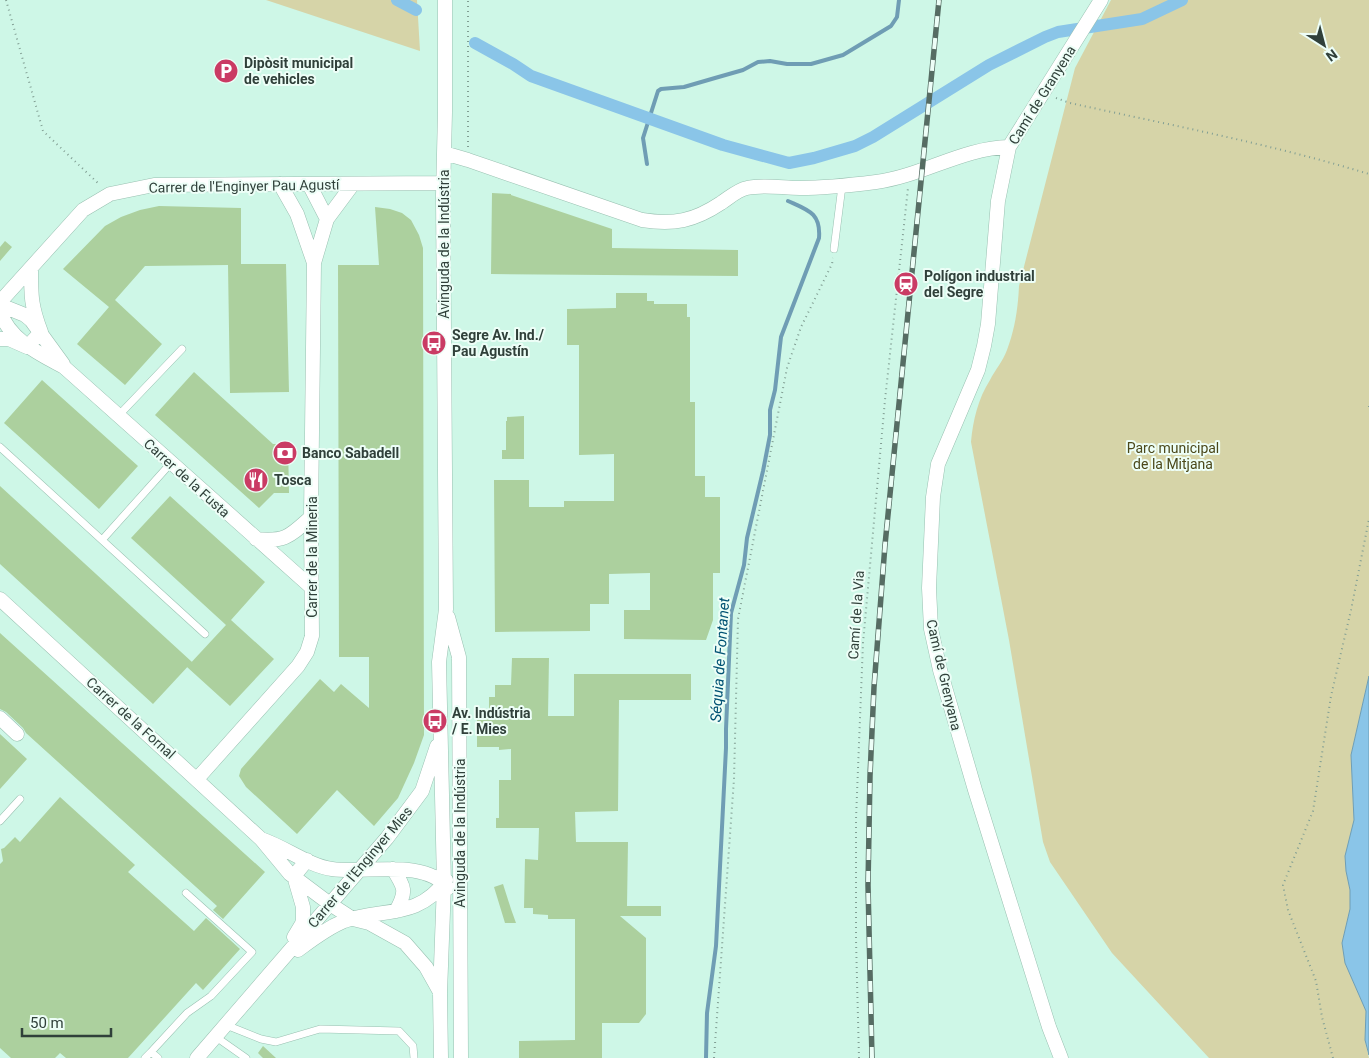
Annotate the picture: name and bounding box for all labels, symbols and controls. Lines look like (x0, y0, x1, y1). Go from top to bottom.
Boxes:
north arrow (1299, 20, 1349, 70)
street label: Camí de Granyena (1005, 43, 1079, 147)
text: N (1323, 46, 1340, 65)
place label: Dipòsit municipal de vehicles (244, 55, 353, 87)
parking icon: Dipòsit municipal de vehicles (213, 58, 239, 84)
street label: Avinguda de la Indústria (436, 169, 452, 319)
street label: Carrer de l'Enginyer Pau Agustí (148, 176, 340, 196)
place label: Polígon industrial del Segre (924, 268, 1035, 300)
station icon: Polígon industrial del Segre (893, 271, 919, 297)
place label: Segre Av. Ind./ Pau Agustín (452, 327, 545, 359)
bus stop icon: Segre Av. Ind./ Pau Agustín (421, 330, 447, 356)
street label: Carrer de la Fusta (141, 435, 233, 521)
bank icon: Banco Sabadell (272, 440, 298, 466)
park label: Parc municipal de la Mitjana (1127, 440, 1219, 472)
place label: Banco Sabadell (302, 445, 399, 461)
restaurant icon: Tosca (243, 467, 269, 493)
place label: Tosca (274, 472, 312, 488)
street label: Carrer de la Mineria (304, 496, 320, 618)
street label: Camí de la Via (845, 570, 867, 660)
water label: Séquia de Fontanet (707, 597, 733, 723)
street label: Camí de Grenyana (923, 618, 965, 732)
street label: Carrer de la Fornal (83, 674, 179, 762)
place label: Av. Indústria / E. Mies (451, 705, 531, 737)
bus stop icon: Av. Indústria / E. Mies (422, 708, 448, 734)
street label: Avinguda de la Indústria (452, 758, 468, 908)
street label: Carrer de l'Enginyer Mies (305, 803, 415, 931)
scale bar (22, 1006, 111, 1038)
text: 50 m (30, 1014, 64, 1032)

